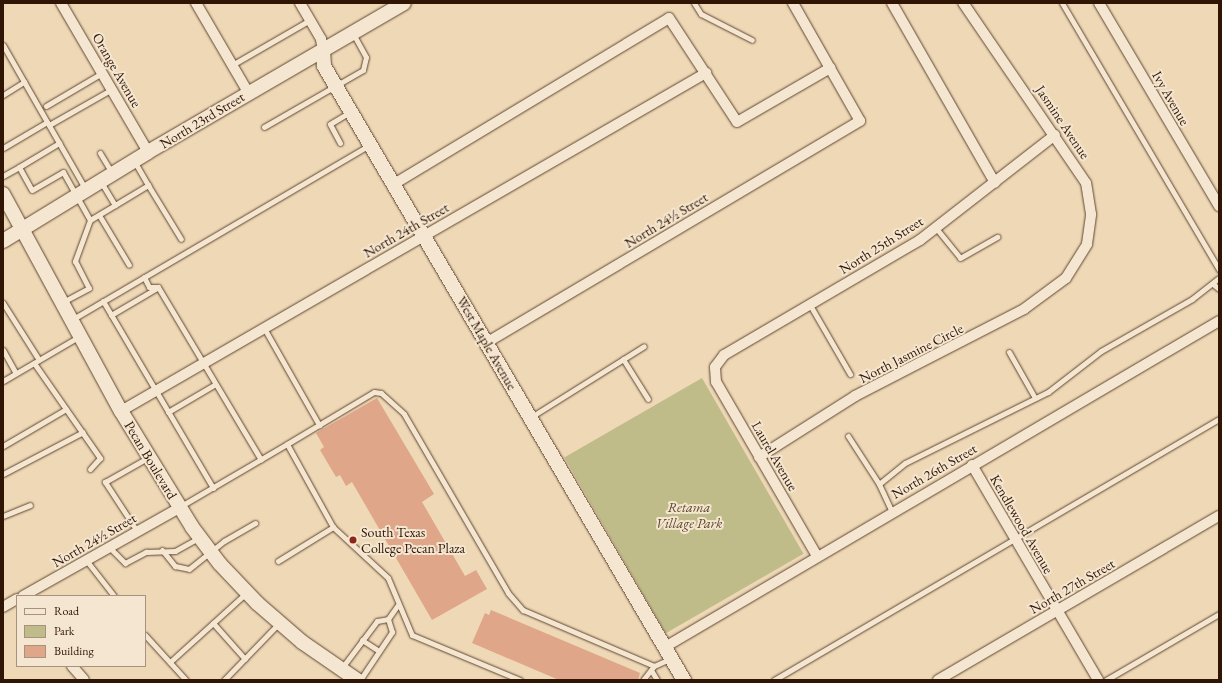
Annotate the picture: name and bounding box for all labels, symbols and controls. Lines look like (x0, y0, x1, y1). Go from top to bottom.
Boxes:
street label: Orange Avenue (89, 30, 145, 110)
street label: Ivy Avenue (1149, 68, 1193, 128)
street label: Jasmine Avenue (1032, 82, 1094, 162)
street label: North 23rd Street (157, 88, 247, 152)
street label: North 24½ Street (621, 189, 711, 251)
street label: North 24th Street (360, 199, 452, 261)
street label: North 25th Street (836, 213, 926, 277)
street label: West Maple Avenue (453, 293, 521, 393)
street label: North Jasmine Circle (856, 320, 966, 386)
street label: Pecan Boulevard (121, 418, 181, 502)
street label: Laurel Avenue (748, 418, 802, 494)
street label: North 26th Street (888, 440, 980, 502)
street label: Kendlewood Avenue (987, 472, 1057, 576)
park label: Retama Village Park (656, 499, 722, 532)
street label: North 24½ Street (49, 509, 139, 571)
place label: South Texas College Pecan Plaza (361, 524, 465, 556)
marker: South Texas College Pecan Plaza (348, 535, 358, 545)
street label: North 27th Street (1026, 555, 1118, 617)
legend (16, 595, 146, 667)
text: Road (54, 603, 79, 619)
text: Park (54, 623, 74, 639)
text: Building (54, 643, 94, 659)

